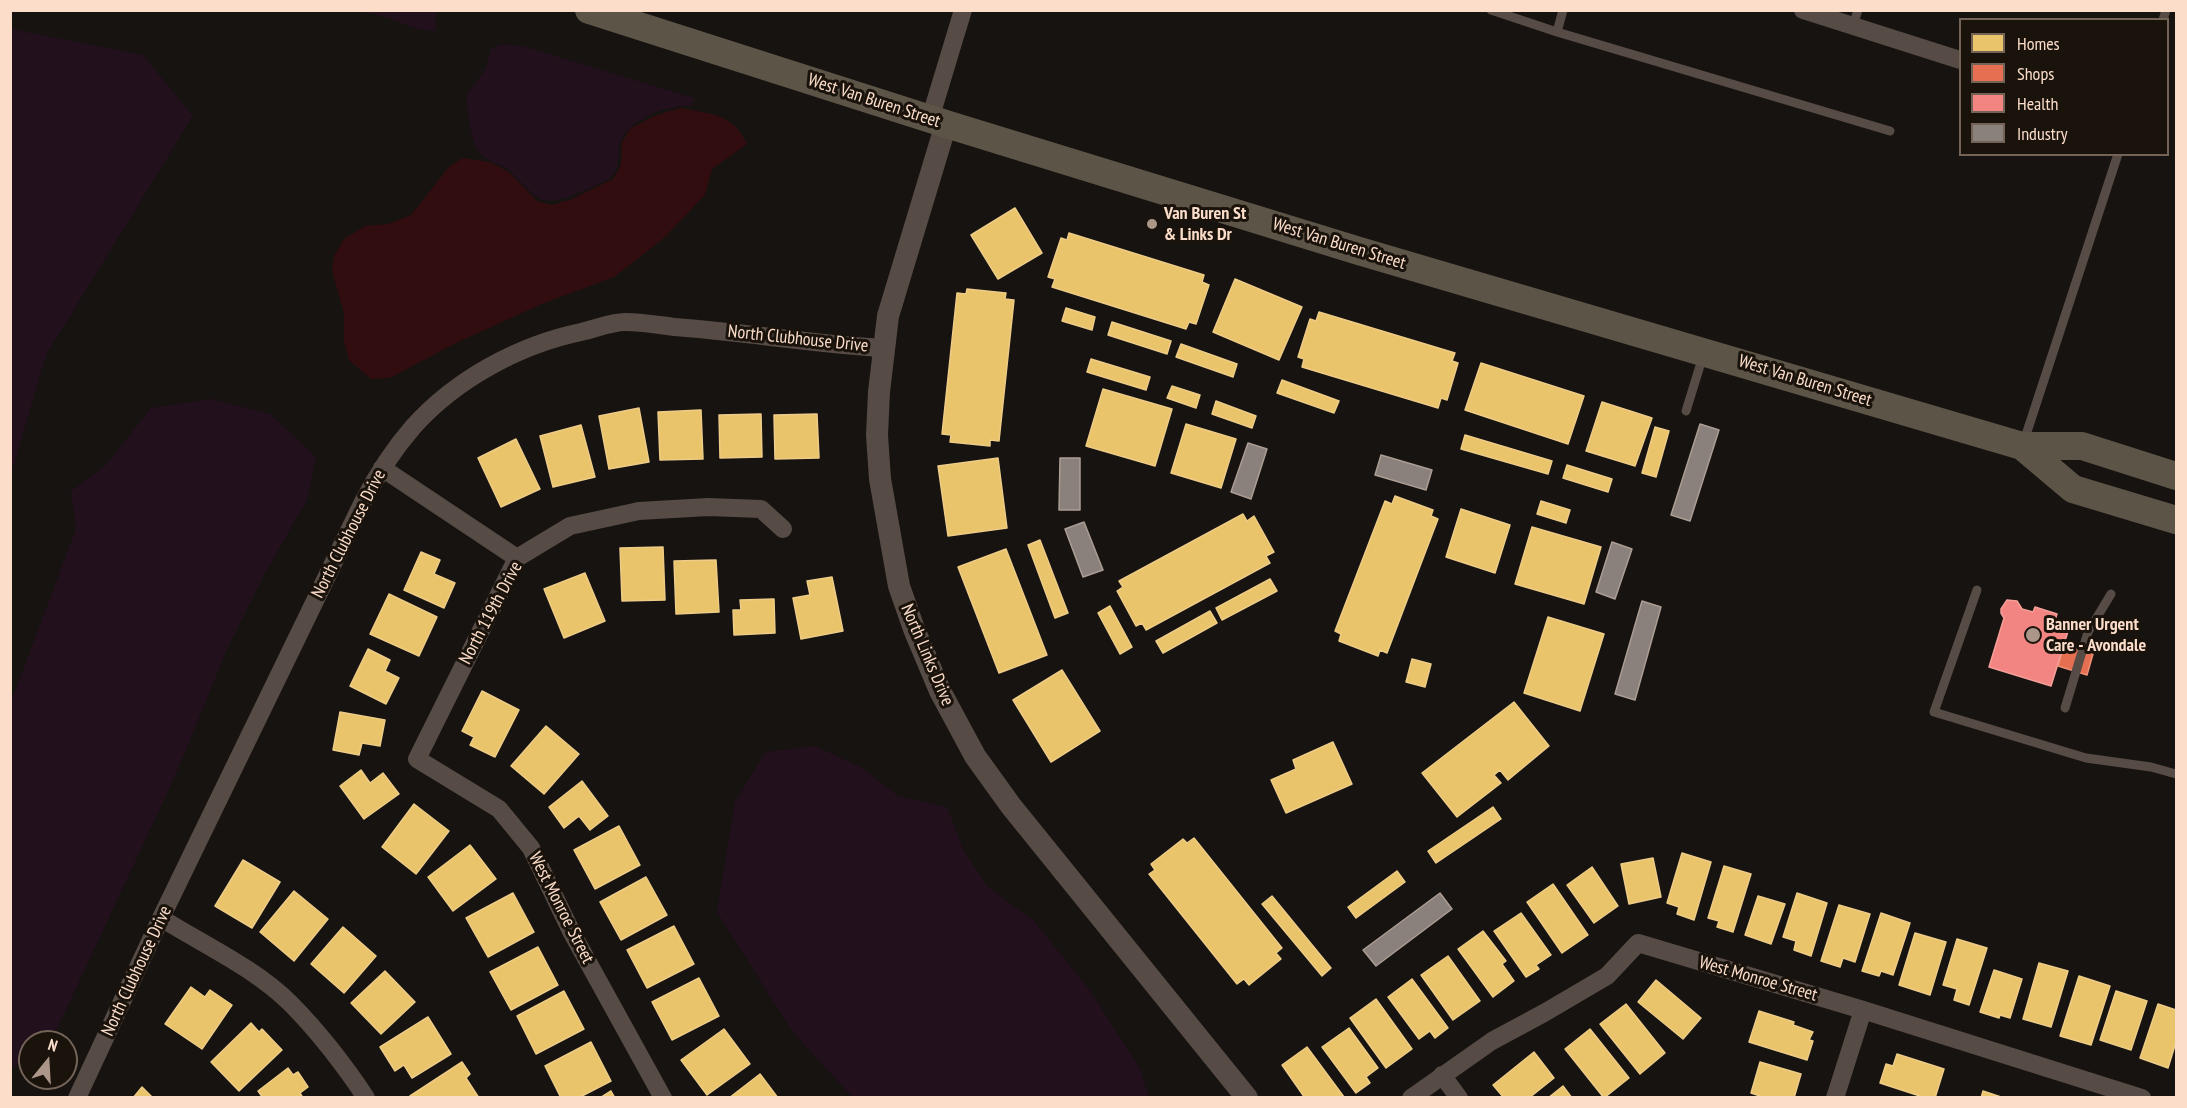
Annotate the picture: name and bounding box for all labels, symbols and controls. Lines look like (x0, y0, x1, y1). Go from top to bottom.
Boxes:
legend (1959, 18, 2169, 156)
text: Homes (2017, 32, 2060, 55)
text: Shops (2017, 62, 2054, 85)
street label: West Van Buren Street (805, 69, 943, 133)
text: Health (2017, 92, 2058, 115)
text: Industry (2017, 122, 2067, 145)
place label: Van Buren St & Links Dr (1164, 203, 1246, 246)
street label: West Van Buren Street (1270, 214, 1408, 274)
marker: Van Buren St & Links Dr (1145, 217, 1159, 231)
street label: North Clubhouse Drive (727, 321, 869, 357)
street label: West Van Buren Street (1736, 351, 1874, 411)
street label: North Clubhouse Drive (307, 466, 391, 602)
street label: North 119th Drive (455, 558, 527, 668)
street label: North Links Drive (896, 601, 958, 709)
place label: Banner Urgent Care - Avondale (2046, 614, 2146, 656)
marker: Banner Urgent Care - Avondale (2024, 626, 2042, 644)
street label: West Monroe Street (524, 849, 598, 967)
street label: North Clubhouse Drive (97, 902, 177, 1040)
street label: West Monroe Street (1696, 952, 1820, 1006)
north arrow (18, 1030, 78, 1090)
text: N (46, 1034, 60, 1056)

